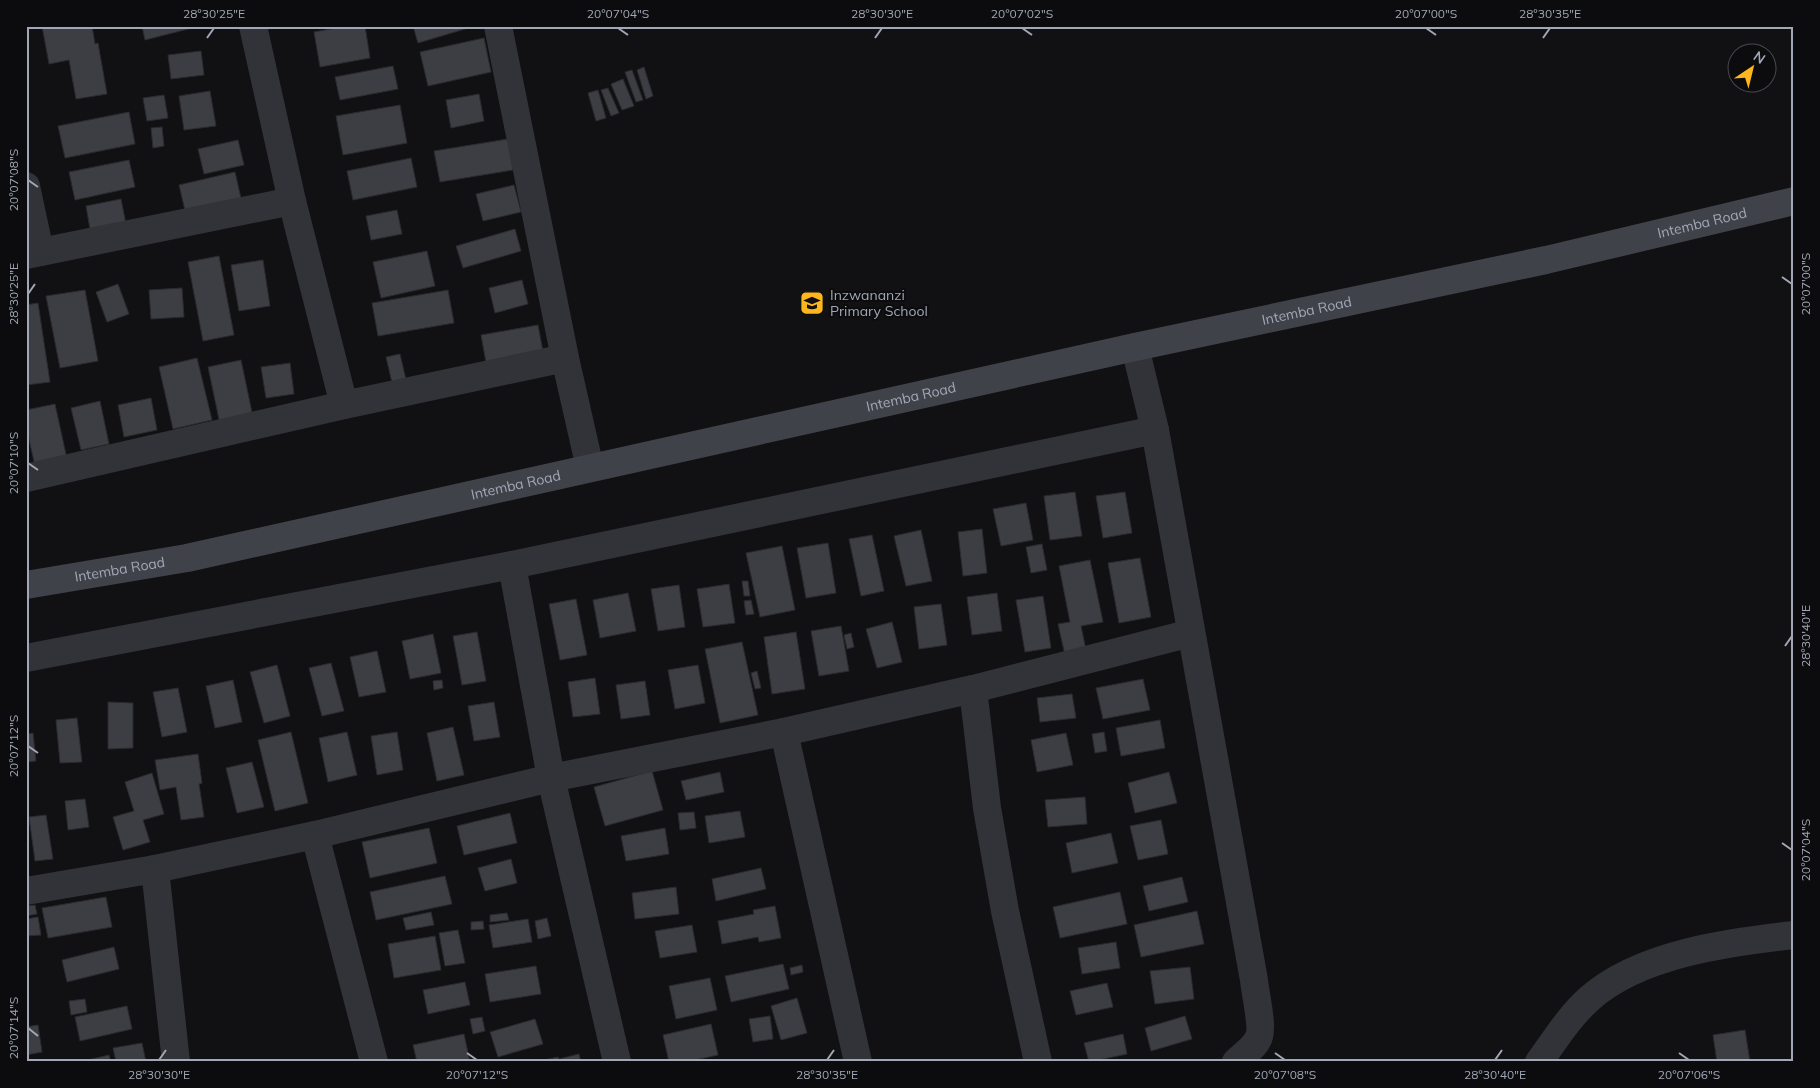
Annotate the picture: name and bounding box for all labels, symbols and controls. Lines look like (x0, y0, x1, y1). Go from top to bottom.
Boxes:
text: 28°30'25"E (183, 6, 245, 21)
text: 20°07'04"S (587, 6, 649, 21)
text: 28°30'30"E (851, 6, 913, 21)
text: 20°07'02"S (991, 6, 1053, 21)
text: 20°07'00"S (1395, 6, 1457, 21)
text: 28°30'35"E (1519, 6, 1581, 21)
north arrow (1728, 42, 1778, 92)
text: N (1750, 47, 1769, 68)
text: 20°07'08"S (6, 149, 21, 211)
street label: Intemba Road (1656, 204, 1749, 242)
text: 20°07'00"S (1798, 253, 1813, 315)
text: 28°30'25"E (6, 263, 21, 325)
place label: Inzwananzi Primary School (830, 286, 928, 320)
school or university icon: Inzwananzi Primary School (799, 290, 825, 316)
street label: Intemba Road (1260, 292, 1353, 329)
street label: Intemba Road (864, 378, 958, 416)
text: 20°07'10"S (6, 432, 21, 494)
street label: Intemba Road (469, 466, 562, 504)
street label: Intemba Road (73, 553, 166, 586)
text: 28°30'40"E (1798, 605, 1813, 667)
text: 20°07'12"S (6, 715, 21, 777)
text: 20°07'04"S (1798, 819, 1813, 881)
text: 20°07'14"S (6, 997, 21, 1059)
text: 28°30'30"E (128, 1067, 190, 1082)
text: 20°07'12"S (446, 1067, 508, 1082)
text: 28°30'35"E (796, 1067, 858, 1082)
text: 20°07'08"S (1254, 1067, 1316, 1082)
text: 28°30'40"E (1464, 1067, 1526, 1082)
text: 20°07'06"S (1658, 1067, 1720, 1082)

